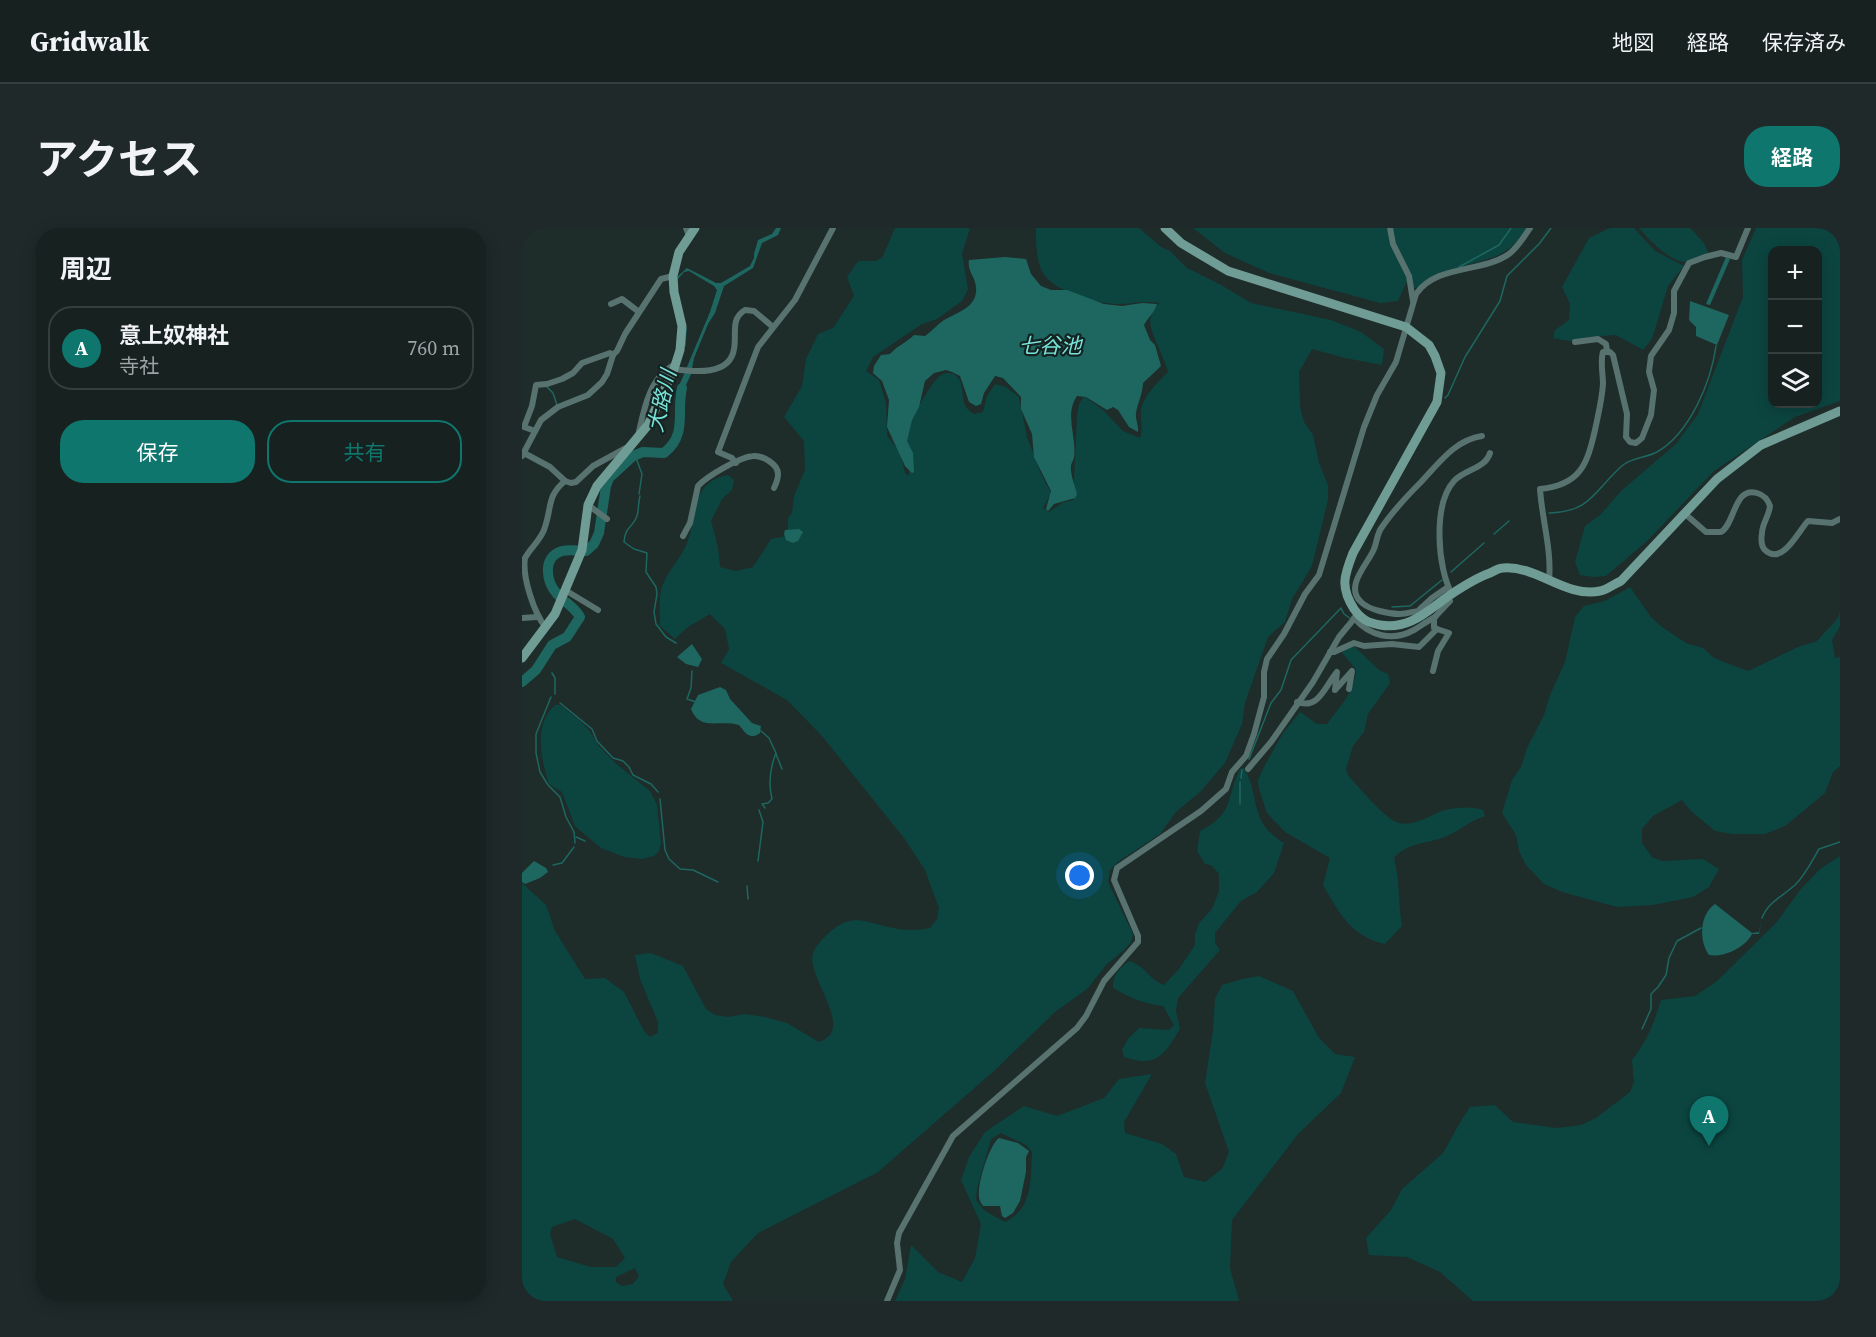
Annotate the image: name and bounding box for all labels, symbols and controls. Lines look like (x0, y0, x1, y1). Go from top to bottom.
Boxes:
text: Gridwalk (30, 22, 149, 60)
text: 地図 (1612, 28, 1654, 57)
text: 経路 (1687, 28, 1729, 57)
text: 保存済み (1762, 28, 1846, 57)
button: 経路 (1744, 126, 1840, 187)
text: アクセス (36, 130, 202, 188)
map controls (1768, 246, 1822, 408)
button: + (1768, 246, 1822, 300)
text: 周辺 (60, 251, 112, 287)
button: − (1768, 300, 1822, 354)
text: 意上奴神社 (119, 320, 229, 350)
water label: 七谷池 (1019, 331, 1083, 360)
text: A (75, 334, 88, 362)
text: 760 m (407, 334, 460, 362)
text: 寺社 (119, 352, 159, 380)
button: layers (1768, 354, 1822, 408)
water label: 大路川 (640, 365, 683, 435)
button: 保存 (60, 420, 255, 483)
button: 共有 (267, 420, 462, 483)
your location (1065, 861, 1094, 890)
pin: A (1690, 1096, 1728, 1146)

